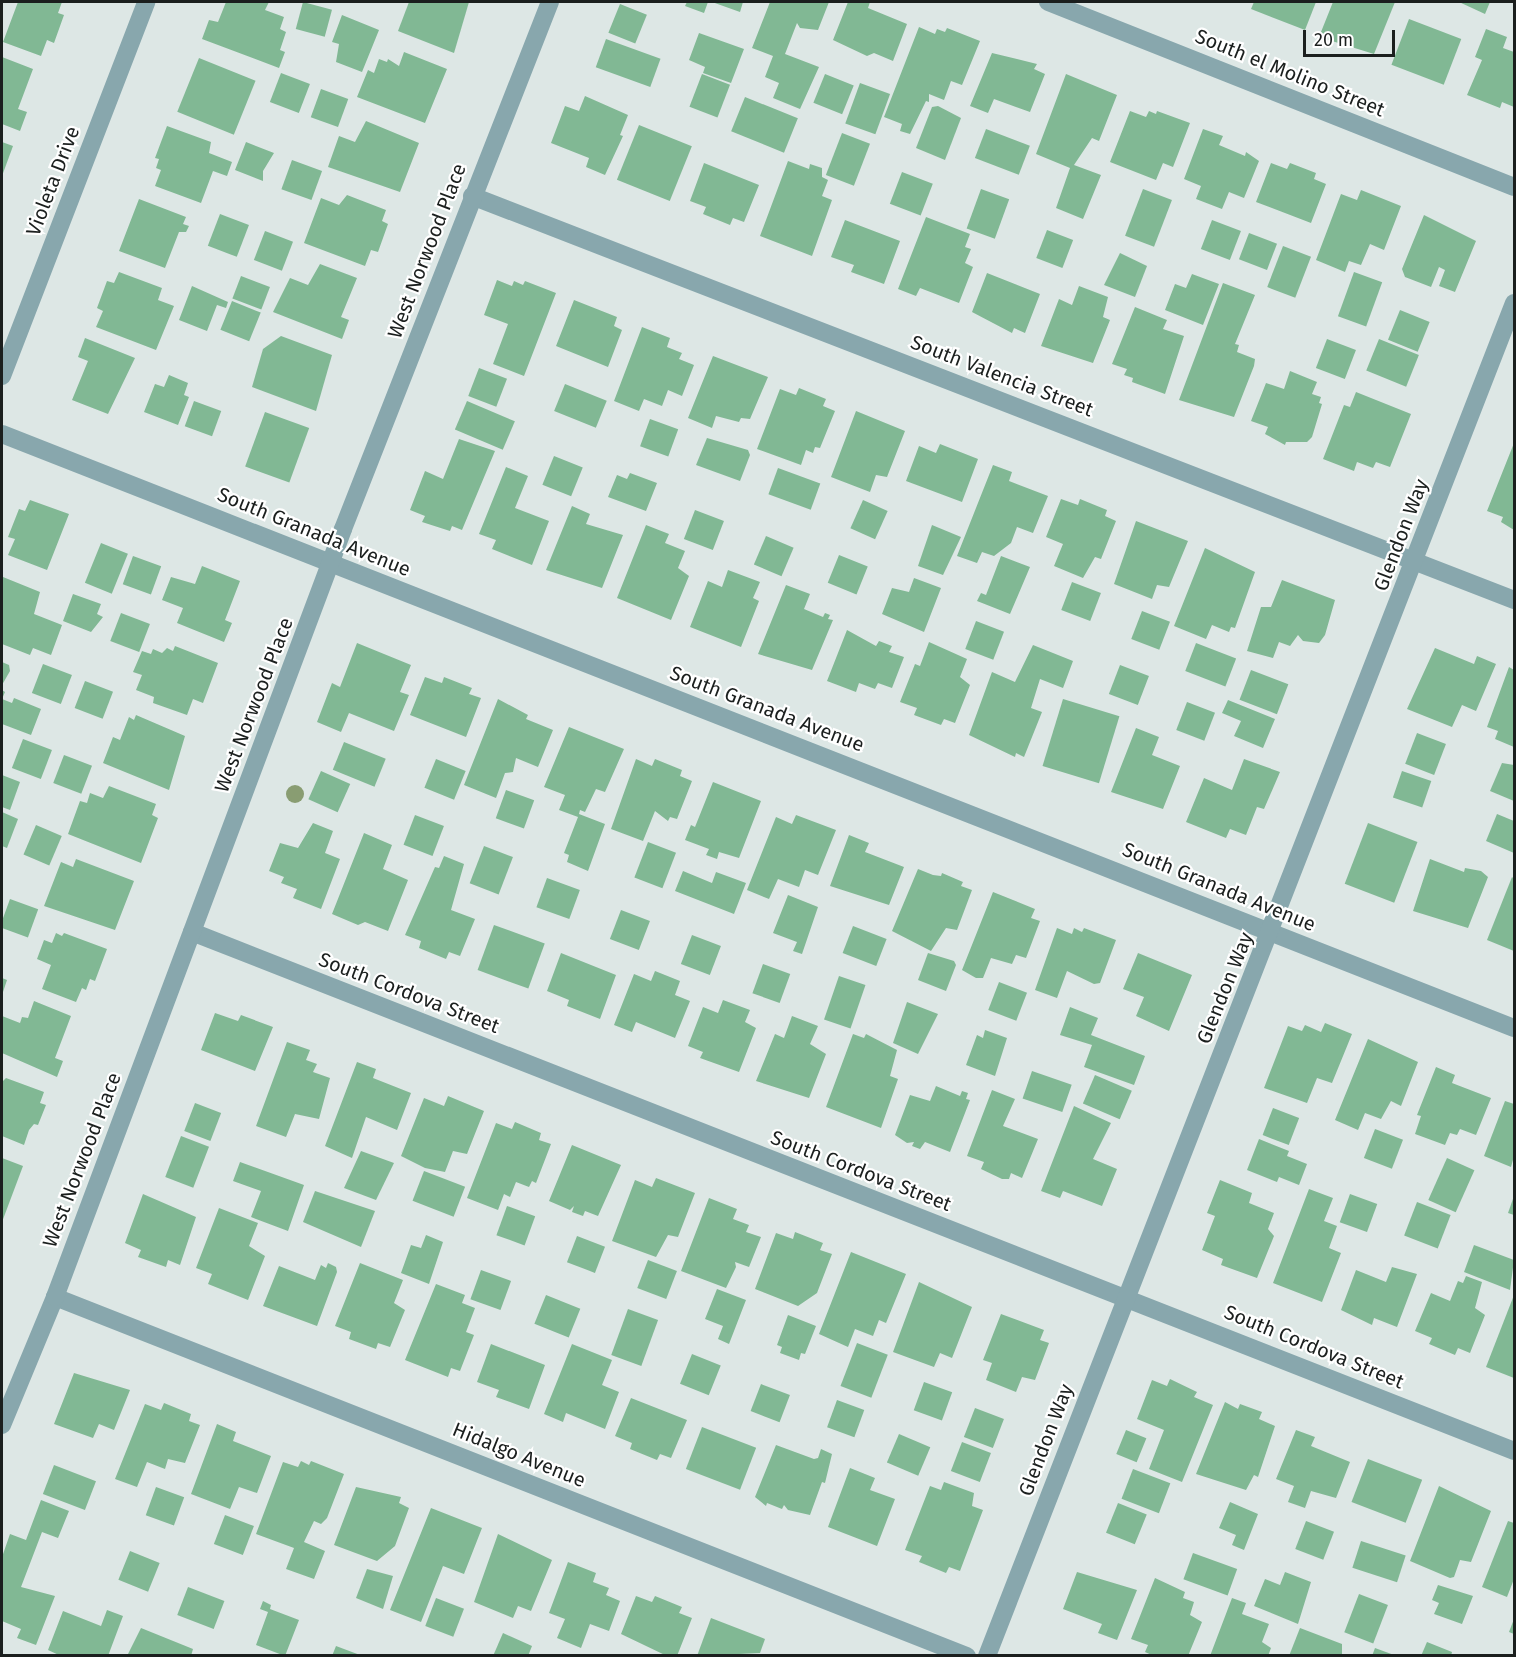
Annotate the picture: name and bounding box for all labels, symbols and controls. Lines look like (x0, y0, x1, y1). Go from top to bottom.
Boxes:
scale bar (1306, 18, 1398, 56)
street label: South el Molino Street (1192, 24, 1388, 122)
text: 20 m (1314, 29, 1353, 51)
street label: Violeta Drive (21, 123, 85, 239)
street label: West Norwood Place (383, 160, 471, 342)
street label: South Valencia Street (907, 330, 1097, 422)
street label: Glendon Way (1369, 476, 1433, 594)
street label: South Granada Avenue (214, 482, 414, 582)
street label: West Norwood Place (210, 614, 298, 796)
street label: South Granada Avenue (666, 661, 868, 757)
street label: South Granada Avenue (1119, 837, 1319, 937)
street label: Glendon Way (1192, 929, 1258, 1047)
street label: South Cordova Street (315, 947, 503, 1039)
street label: West Norwood Place (38, 1069, 126, 1251)
street label: South Cordova Street (767, 1125, 955, 1217)
street label: South Cordova Street (1221, 1300, 1407, 1394)
street label: Glendon Way (1014, 1381, 1078, 1499)
street label: Hidalgo Avenue (449, 1417, 589, 1493)

